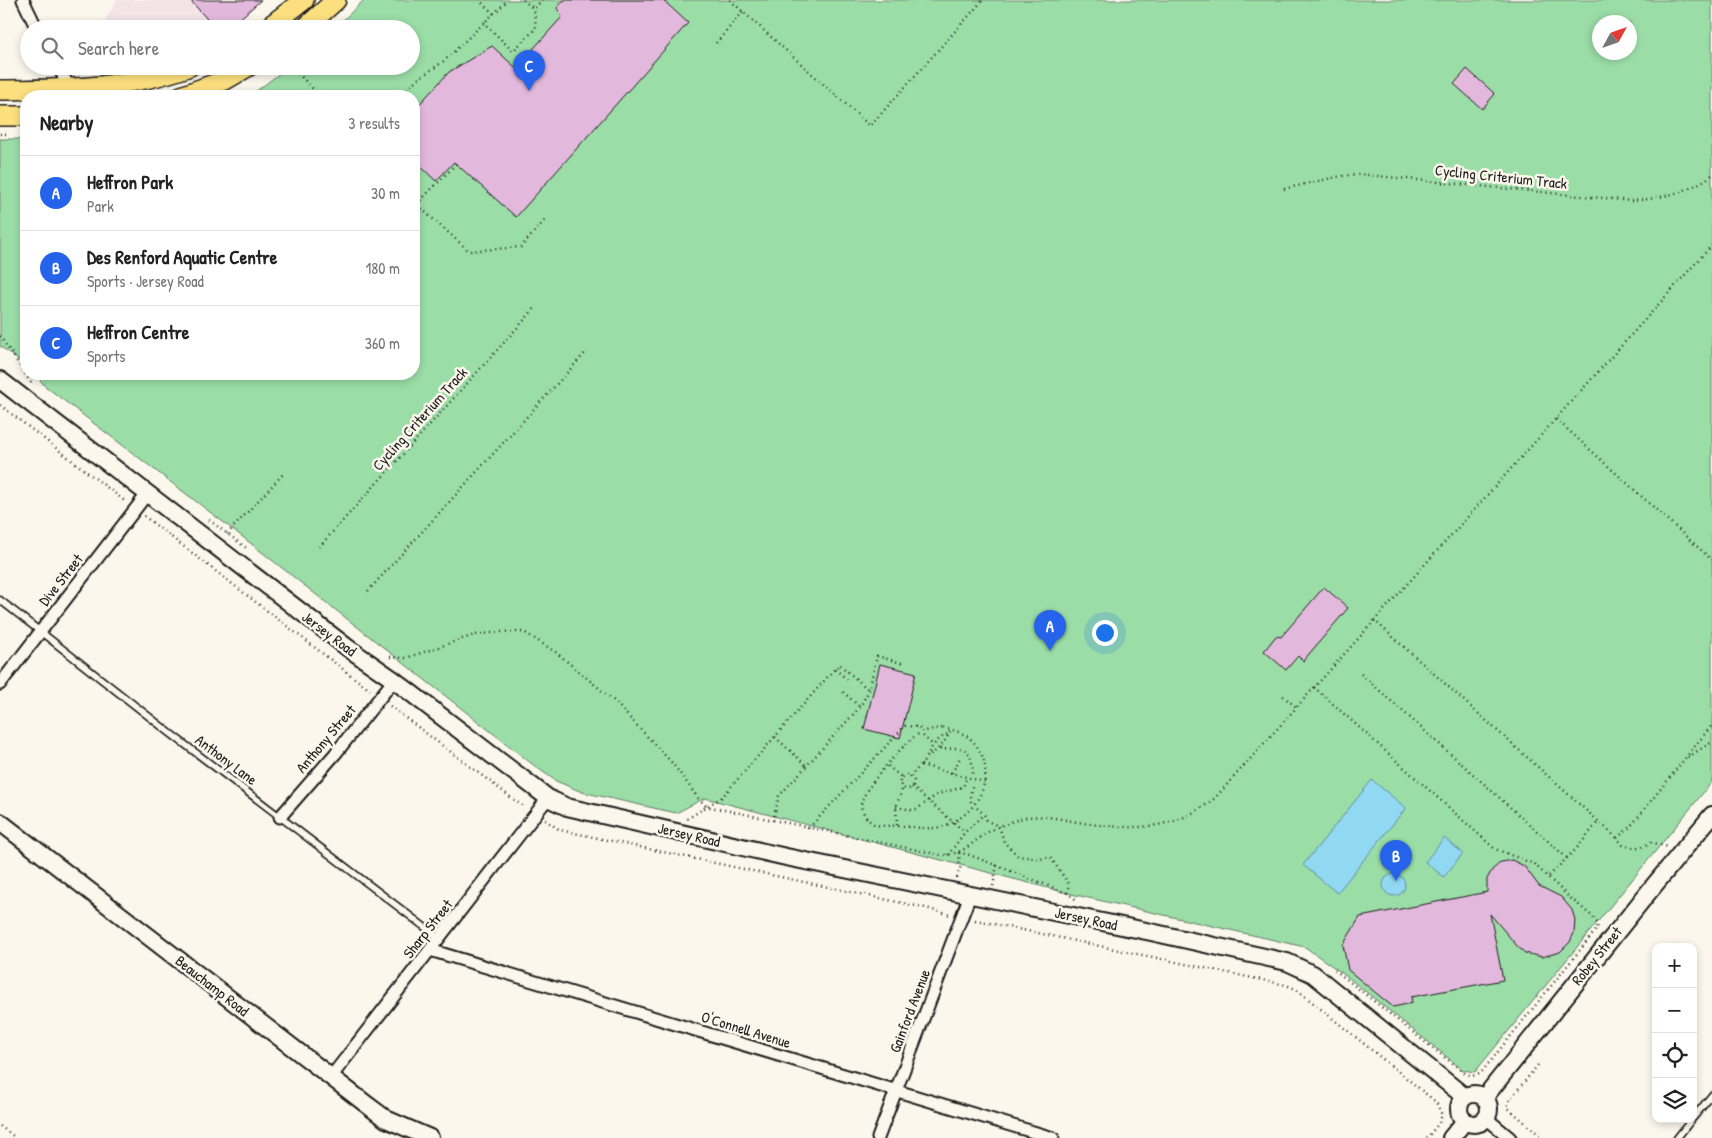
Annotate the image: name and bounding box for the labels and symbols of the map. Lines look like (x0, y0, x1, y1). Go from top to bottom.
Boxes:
north arrow (1592, 15, 1637, 60)
pin: C (513, 50, 545, 91)
street label: Cycling Criterium Track (1434, 159, 1568, 194)
street label: Cycling Criterium Track (367, 362, 472, 475)
street label: Dive Street (34, 549, 88, 610)
street label: Jersey Road (298, 606, 361, 661)
pin: A (1034, 610, 1066, 651)
your location (1092, 620, 1118, 646)
street label: Anthony Street (291, 699, 361, 777)
street label: Anthony Lane (191, 729, 262, 790)
street label: Jersey Road (656, 817, 723, 852)
pin: B (1380, 840, 1412, 881)
street label: Sharp Street (398, 894, 458, 963)
street label: Jersey Road (1053, 902, 1119, 935)
street label: Robey Street (1567, 921, 1627, 989)
street label: Beauchamp Road (171, 950, 254, 1021)
street label: Gainford Avenue (884, 966, 935, 1056)
street label: O'Connell Avenue (699, 1006, 793, 1053)

